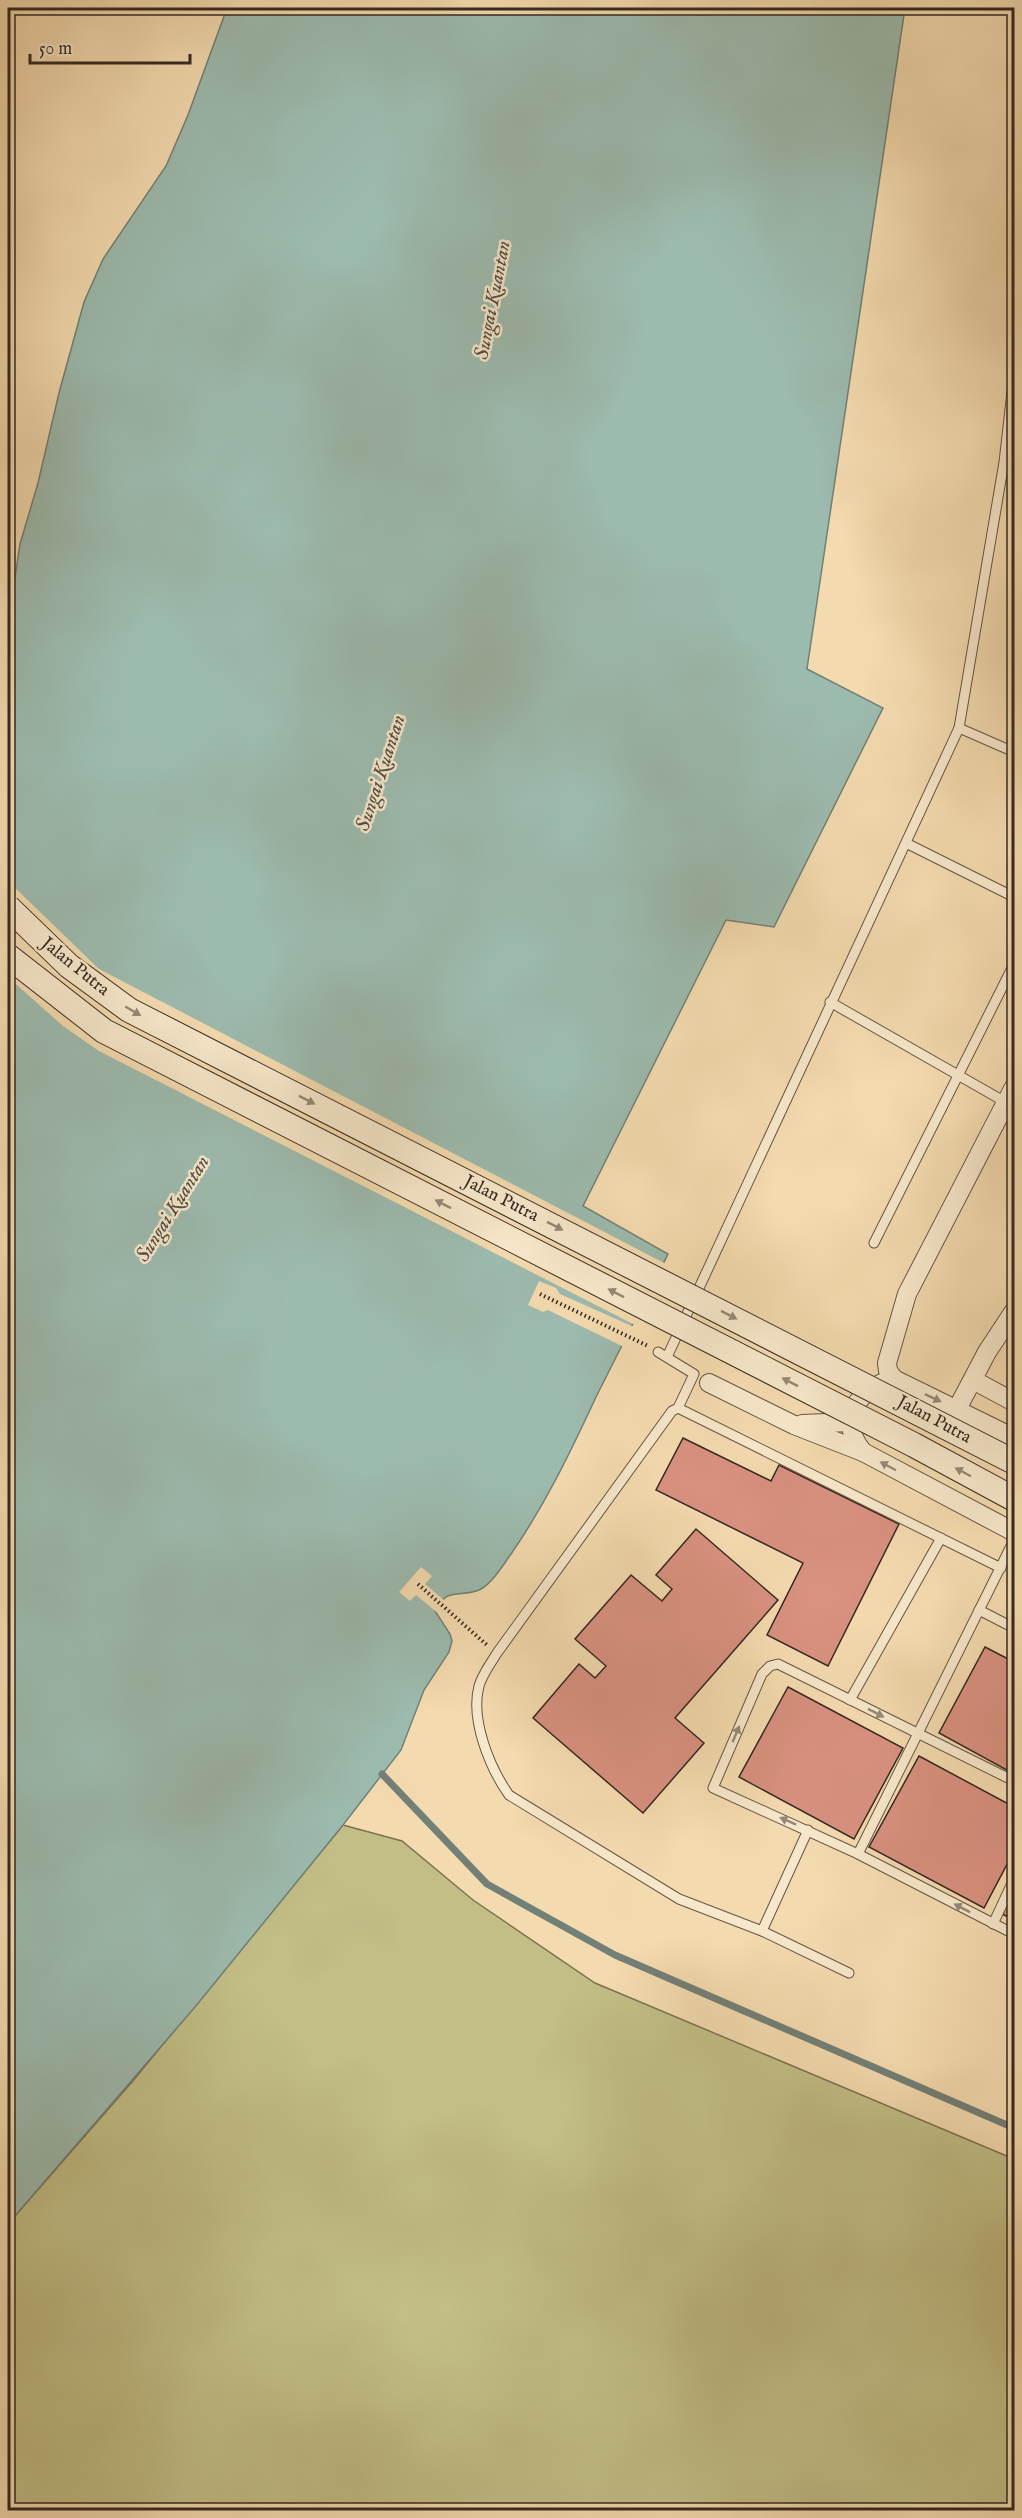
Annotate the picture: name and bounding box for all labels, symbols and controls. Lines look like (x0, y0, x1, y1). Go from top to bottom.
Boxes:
scale bar (30, 27, 190, 65)
text: 50 m (39, 38, 72, 61)
water label: Sungai Kuantan (469, 238, 518, 362)
water label: Sungai Kuantan (351, 712, 412, 834)
street label: Jalan Putra (35, 931, 114, 1002)
one-way arrow (125, 1006, 142, 1016)
one-way arrow (298, 1095, 315, 1105)
water label: Sungai Kuantan (130, 1151, 216, 1267)
street label: Jalan Putra (458, 1169, 543, 1228)
one-way arrow (434, 1199, 451, 1209)
one-way arrow (547, 1222, 564, 1231)
one-way arrow (608, 1288, 625, 1297)
one-way arrow (721, 1310, 738, 1320)
one-way arrow (781, 1377, 799, 1387)
street label: Jalan Putra (891, 1390, 975, 1449)
one-way arrow (925, 1393, 942, 1402)
one-way arrow (880, 1461, 897, 1471)
one-way arrow (954, 1467, 971, 1477)
one-way arrow (868, 1708, 885, 1718)
one-way arrow (731, 1725, 741, 1743)
one-way arrow (778, 1816, 796, 1826)
one-way arrow (954, 1903, 971, 1913)

